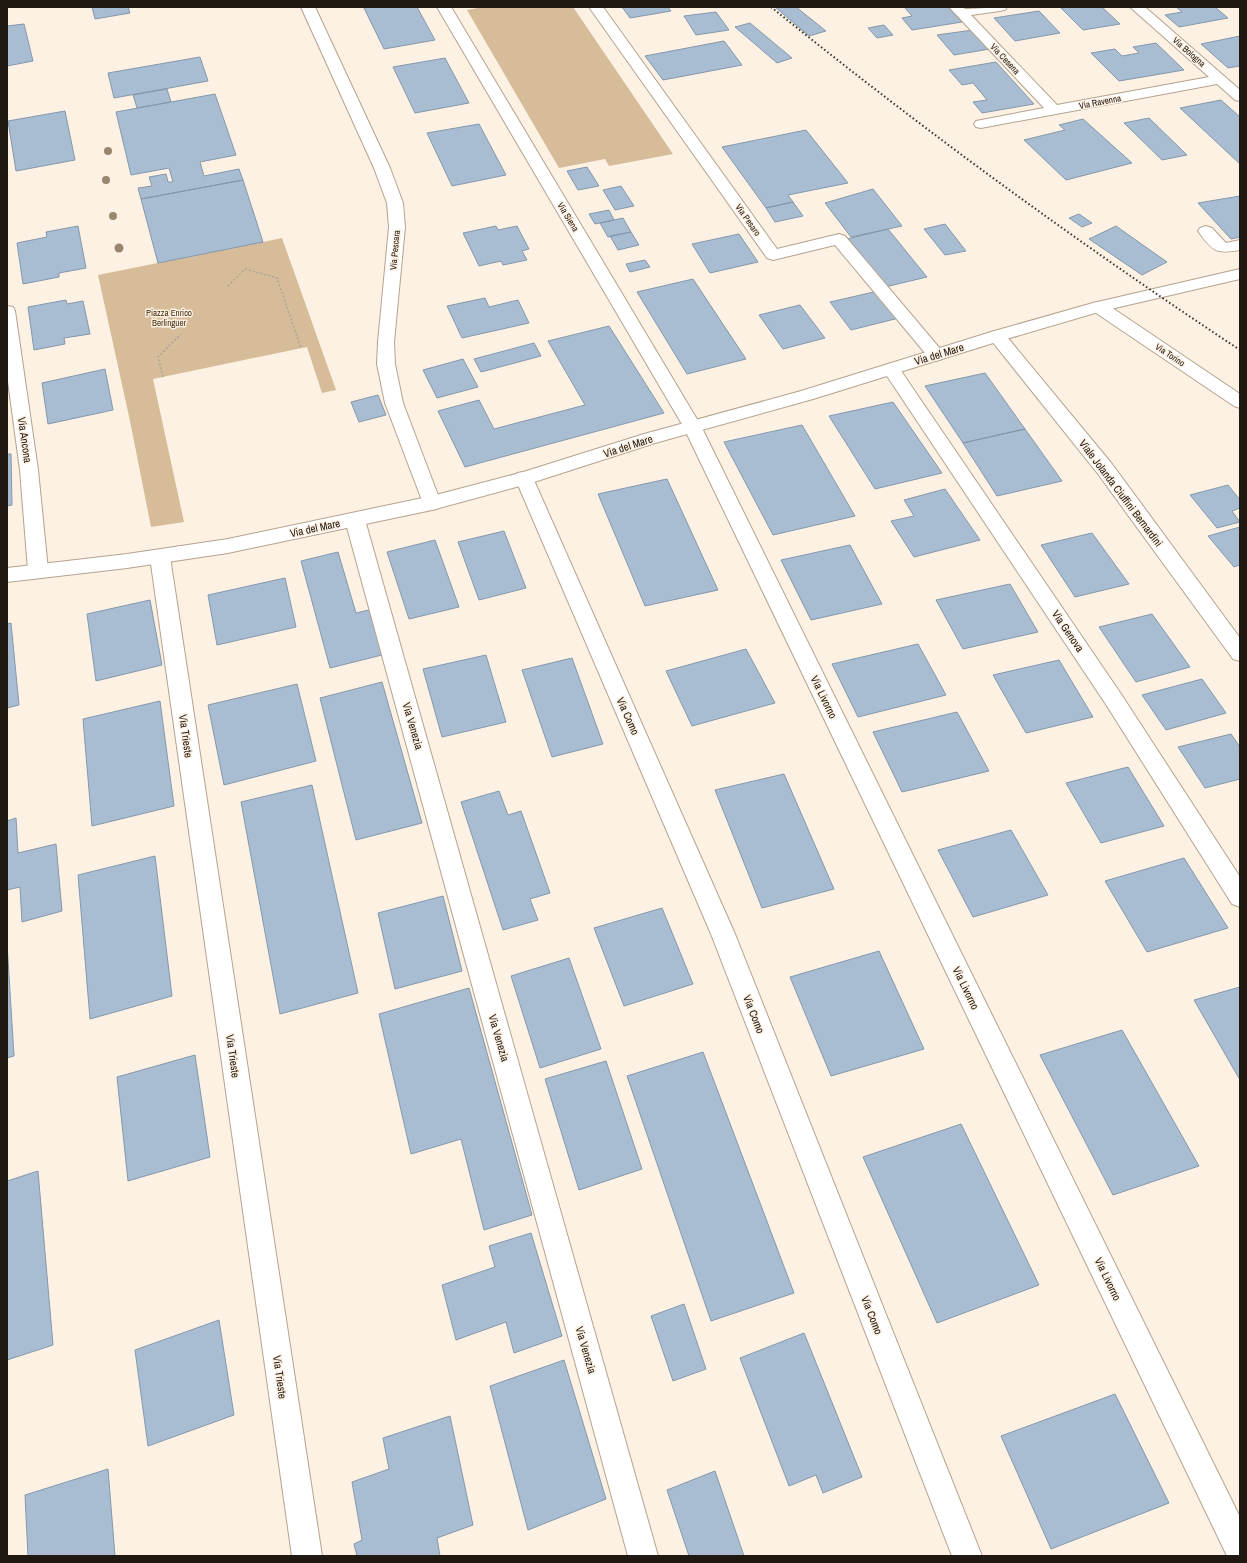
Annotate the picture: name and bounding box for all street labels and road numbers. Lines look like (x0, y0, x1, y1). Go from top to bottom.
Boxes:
street label: Via Bologna (1170, 34, 1208, 70)
street label: Via Cesena (987, 41, 1023, 77)
street label: Via Ravenna (1078, 92, 1122, 112)
street label: Via Siena (555, 200, 581, 234)
street label: Via Pesaro (733, 202, 763, 238)
street label: Via Pescara (387, 230, 403, 270)
street label: Via del Mare (913, 340, 965, 368)
street label: Via Torino (1153, 341, 1187, 369)
street label: Via Ancona (15, 416, 35, 464)
street label: Via del Mare (602, 431, 654, 461)
street label: Viale Jolanda Ciuffini Bernardini (1076, 437, 1166, 549)
street label: Via del Mare (289, 516, 341, 540)
street label: Via Genova (1049, 607, 1087, 655)
street label: Via Livorno (808, 673, 840, 721)
street label: Via Como (613, 695, 643, 737)
street label: Via Venezia (400, 701, 426, 751)
street label: Via Trieste (176, 713, 196, 759)
street label: Via Livorno (950, 964, 982, 1012)
street label: Via Como (740, 993, 768, 1035)
street label: Via Venezia (486, 1013, 512, 1063)
street label: Via Trieste (223, 1033, 243, 1079)
street label: Via Livorno (1092, 1255, 1124, 1303)
street label: Via Como (858, 1294, 886, 1336)
street label: Via Venezia (573, 1325, 599, 1375)
street label: Via Trieste (270, 1354, 290, 1400)

